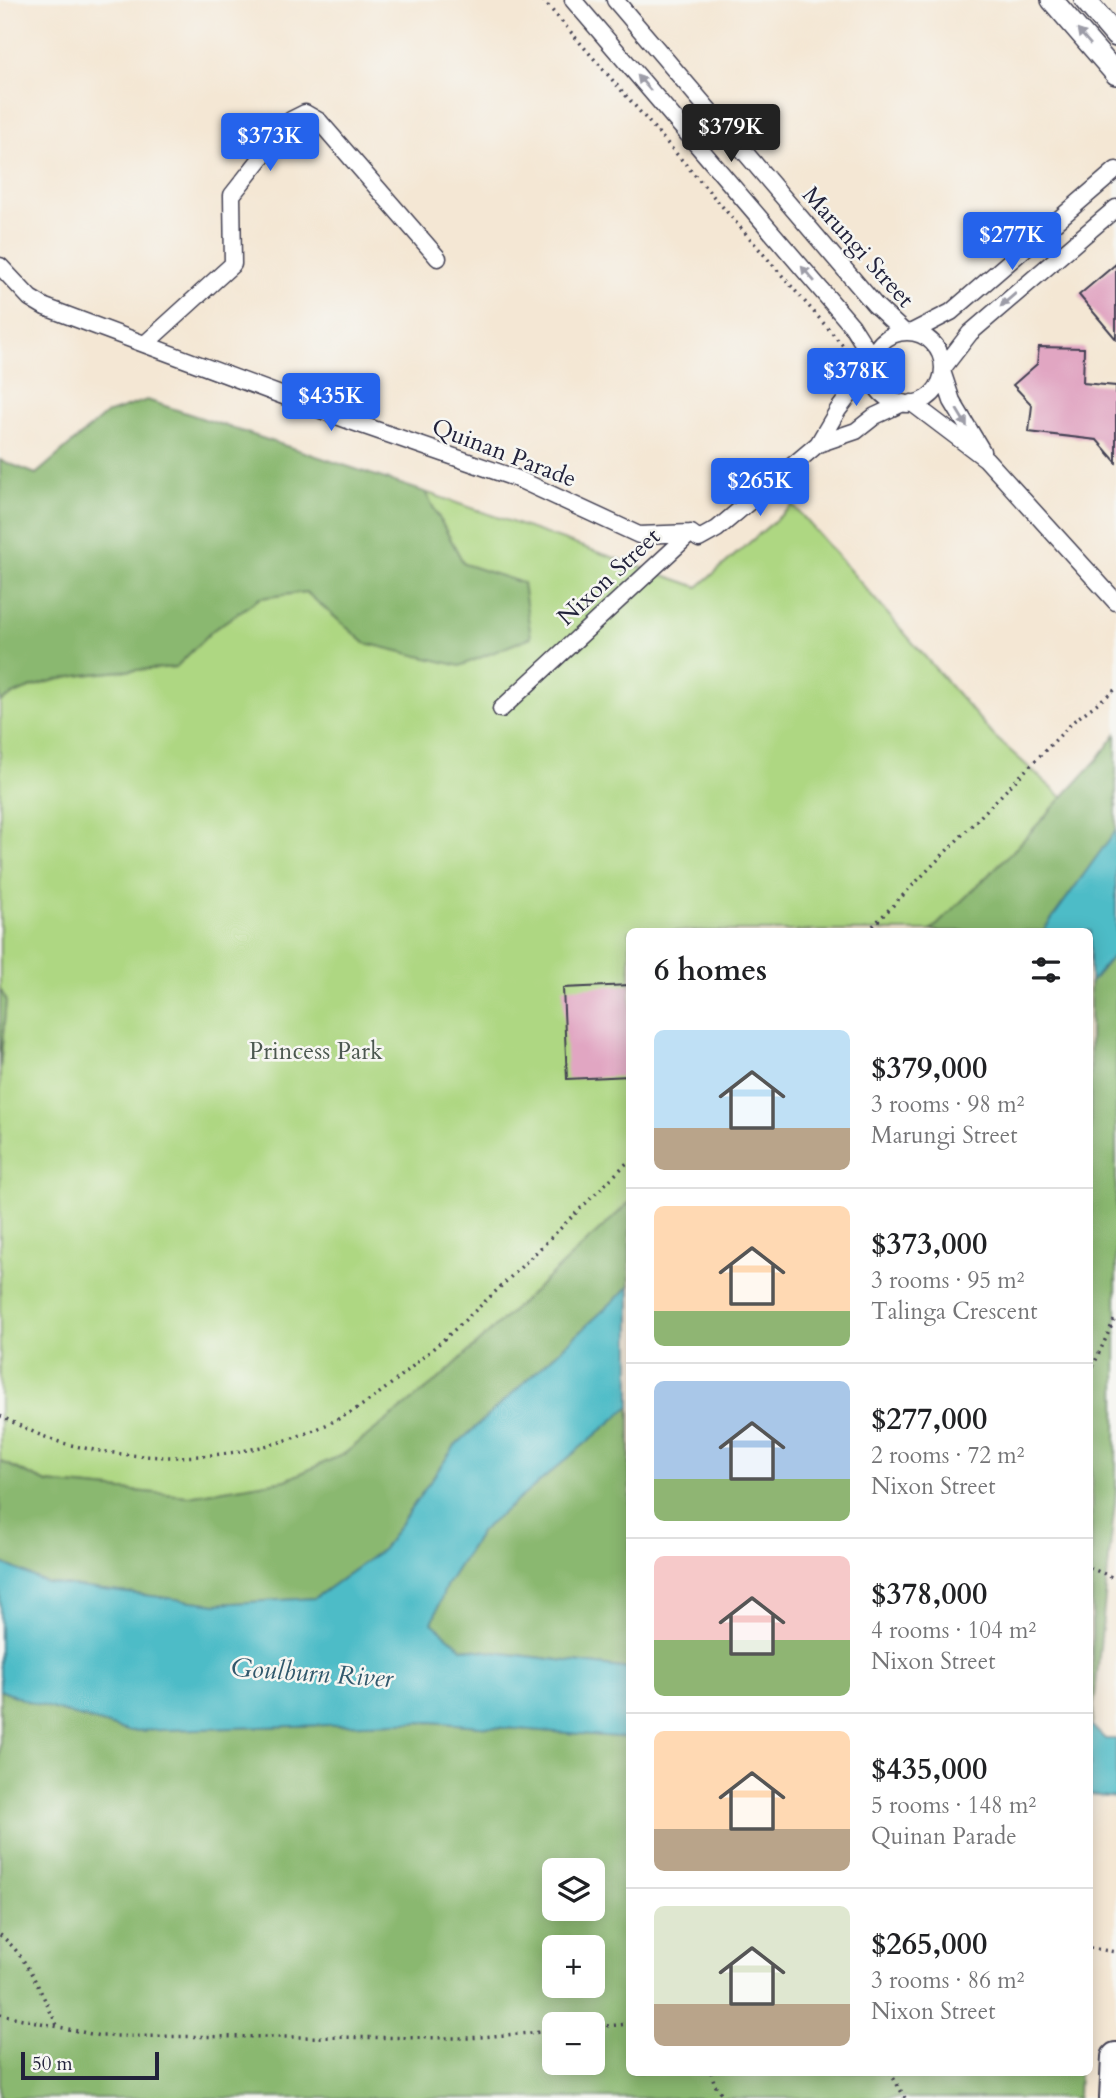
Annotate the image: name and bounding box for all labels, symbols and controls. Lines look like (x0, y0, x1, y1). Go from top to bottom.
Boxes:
one-way arrow (1076, 28, 1092, 46)
one-way arrow (636, 74, 652, 92)
pin: $379K (682, 104, 780, 164)
text: $379K (698, 111, 764, 142)
pin: $373K (221, 114, 319, 173)
text: $373K (237, 120, 303, 151)
street label: Marungi Street (795, 179, 922, 315)
pin: $277K (963, 212, 1061, 272)
text: $277K (979, 219, 1045, 250)
one-way arrow (800, 265, 816, 283)
one-way arrow (999, 292, 1017, 308)
pin: $378K (807, 348, 905, 408)
text: $378K (823, 355, 889, 386)
pin: $435K (282, 374, 380, 433)
text: $435K (298, 380, 364, 411)
one-way arrow (956, 408, 968, 427)
street label: Quinan Parade (427, 410, 581, 496)
pin: $265K (711, 458, 809, 518)
text: $265K (727, 465, 793, 496)
street label: Nixon Street (550, 520, 668, 633)
text: 6 homes (654, 950, 767, 991)
icon: filters (1027, 951, 1065, 989)
park label: Princess Park (249, 1035, 383, 1068)
text: $379,000 (871, 1048, 987, 1089)
icon: home (710, 1058, 794, 1142)
text: 3 rooms · 98 m² (871, 1089, 1024, 1120)
text: Marungi Street (871, 1120, 1018, 1151)
text: $373,000 (871, 1224, 987, 1265)
icon: home (710, 1234, 794, 1318)
text: 3 rooms · 95 m² (871, 1265, 1024, 1296)
text: Talinga Crescent (871, 1296, 1038, 1327)
text: $277,000 (871, 1399, 987, 1440)
icon: home (710, 1409, 794, 1493)
text: 2 rooms · 72 m² (871, 1440, 1024, 1471)
text: Nixon Street (871, 1471, 996, 1502)
text: $378,000 (871, 1574, 987, 1615)
icon: home (710, 1584, 794, 1668)
text: 4 rooms · 104 m² (871, 1615, 1036, 1646)
text: Nixon Street (871, 1646, 996, 1677)
water label: Goulburn River (230, 1650, 396, 1696)
text: $435,000 (871, 1749, 987, 1790)
icon: home (710, 1759, 794, 1843)
text: 5 rooms · 148 m² (871, 1790, 1036, 1821)
text: Quinan Parade (871, 1821, 1017, 1852)
map controls (542, 1858, 605, 2075)
button: layers (542, 1858, 605, 1921)
text: $265,000 (871, 1924, 987, 1965)
icon: home (710, 1934, 794, 2018)
button: + (542, 1935, 605, 1998)
text: 3 rooms · 86 m² (871, 1965, 1024, 1996)
text: Nixon Street (871, 1996, 996, 2027)
button: − (542, 2012, 605, 2075)
scale bar (21, 2049, 159, 2081)
text: 50 m (32, 2051, 73, 2077)

